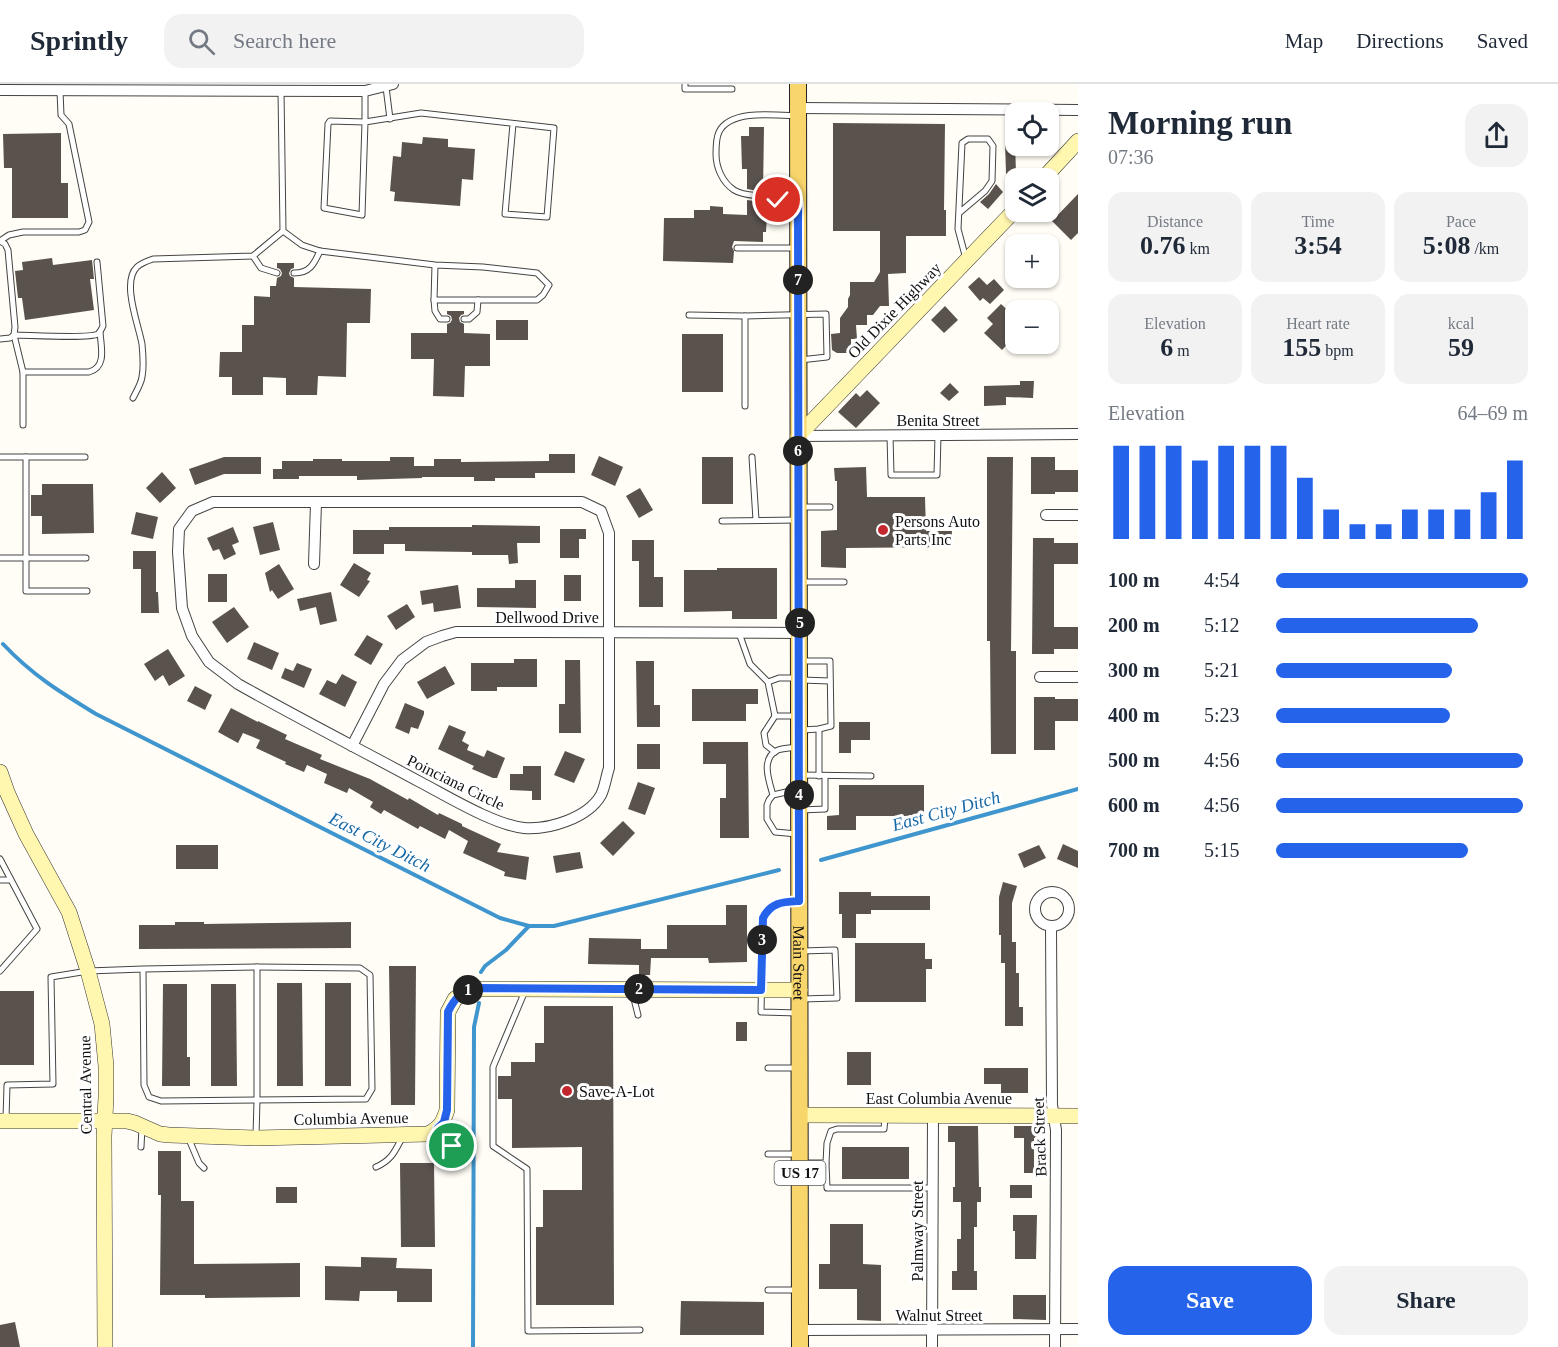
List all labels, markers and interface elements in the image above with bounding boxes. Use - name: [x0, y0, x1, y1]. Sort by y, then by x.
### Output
- search box: [164, 14, 584, 68]
- text: Sprintly: [30, 25, 128, 56]
- icon: search: [185, 25, 218, 58]
- text: Search here: [233, 28, 336, 53]
- text: Map: [1285, 29, 1323, 53]
- text: Directions: [1356, 29, 1444, 53]
- text: Saved: [1477, 29, 1528, 53]
- map controls: [1005, 102, 1059, 354]
- button: locate: [1005, 102, 1059, 156]
- button: share: [1465, 104, 1528, 167]
- text: Morning run: [1108, 105, 1292, 141]
- text: 07:36: [1108, 146, 1154, 168]
- button: layers: [1005, 168, 1059, 222]
- pin: [752, 174, 803, 225]
- icon: check: [761, 183, 794, 216]
- text: Distance: [1147, 213, 1203, 230]
- text: Time: [1301, 213, 1335, 230]
- text: Pace: [1446, 213, 1476, 230]
- text: 0.76: [1140, 231, 1186, 260]
- text: 3:54: [1294, 231, 1342, 260]
- text: 5:08: [1423, 231, 1470, 260]
- button: +: [1005, 234, 1059, 288]
- text: km: [1186, 240, 1210, 257]
- text: /km: [1470, 240, 1499, 257]
- street label: Old Dixie Highway: [844, 259, 945, 362]
- pin: 7: [783, 265, 813, 295]
- text: 7: [794, 271, 802, 288]
- button: −: [1005, 300, 1059, 354]
- text: Elevation: [1144, 315, 1206, 332]
- text: Heart rate: [1286, 315, 1350, 332]
- text: kcal: [1448, 315, 1474, 332]
- text: 6: [1160, 333, 1173, 362]
- text: 155: [1282, 333, 1321, 362]
- text: 59: [1448, 333, 1474, 362]
- text: m: [1173, 342, 1190, 359]
- text: bpm: [1321, 342, 1354, 359]
- text: Elevation: [1108, 402, 1185, 424]
- text: 64–69 m: [1457, 402, 1528, 424]
- street label: Benita Street: [896, 412, 980, 429]
- pin: 6: [783, 436, 813, 466]
- text: 6: [794, 442, 802, 459]
- place label: Persons Auto Parts Inc: [895, 513, 980, 548]
- marker: Persons Auto Parts Inc: [876, 523, 890, 537]
- text: 100 m: [1108, 569, 1160, 591]
- text: 4:54: [1204, 569, 1240, 591]
- pin: 5: [785, 608, 815, 638]
- street label: Dellwood Drive: [495, 609, 599, 626]
- text: 5: [796, 614, 804, 631]
- text: 200 m: [1108, 614, 1160, 636]
- text: 5:12: [1204, 614, 1240, 636]
- text: 300 m: [1108, 659, 1160, 681]
- text: 5:21: [1204, 659, 1240, 681]
- text: 400 m: [1108, 704, 1160, 726]
- text: 5:23: [1204, 704, 1240, 726]
- text: 500 m: [1108, 749, 1160, 771]
- text: 4:56: [1204, 749, 1240, 771]
- street label: Poinciana Circle: [404, 752, 507, 813]
- pin: 4: [784, 780, 814, 810]
- text: 4: [795, 786, 803, 803]
- water label: East City Ditch: [889, 787, 1002, 835]
- text: 600 m: [1108, 794, 1160, 816]
- text: 4:56: [1204, 794, 1240, 816]
- water label: East City Ditch: [325, 807, 434, 876]
- text: 700 m: [1108, 839, 1160, 861]
- text: 5:15: [1204, 839, 1240, 861]
- pin: 3: [747, 925, 777, 955]
- street label: Main Street: [790, 925, 807, 1001]
- text: 3: [758, 931, 766, 948]
- pin: 2: [624, 974, 654, 1004]
- pin: 1: [453, 975, 483, 1005]
- text: 2: [635, 980, 643, 997]
- text: 1: [464, 981, 472, 998]
- street label: Central Avenue: [76, 1035, 95, 1135]
- place label: Save-A-Lot: [579, 1083, 655, 1100]
- marker: Save-A-Lot: [560, 1084, 574, 1098]
- street label: East Columbia Avenue: [866, 1090, 1012, 1107]
- street label: Brack Street: [1030, 1096, 1049, 1177]
- street label: Columbia Avenue: [293, 1109, 409, 1128]
- pin: [426, 1120, 477, 1171]
- icon: arrive: [435, 1129, 468, 1162]
- road number: US 17: [774, 1161, 826, 1185]
- street label: Palmway Street: [909, 1180, 927, 1281]
- button: Save: [1108, 1266, 1312, 1335]
- button: Share: [1324, 1266, 1528, 1335]
- street label: Walnut Street: [895, 1307, 983, 1324]

